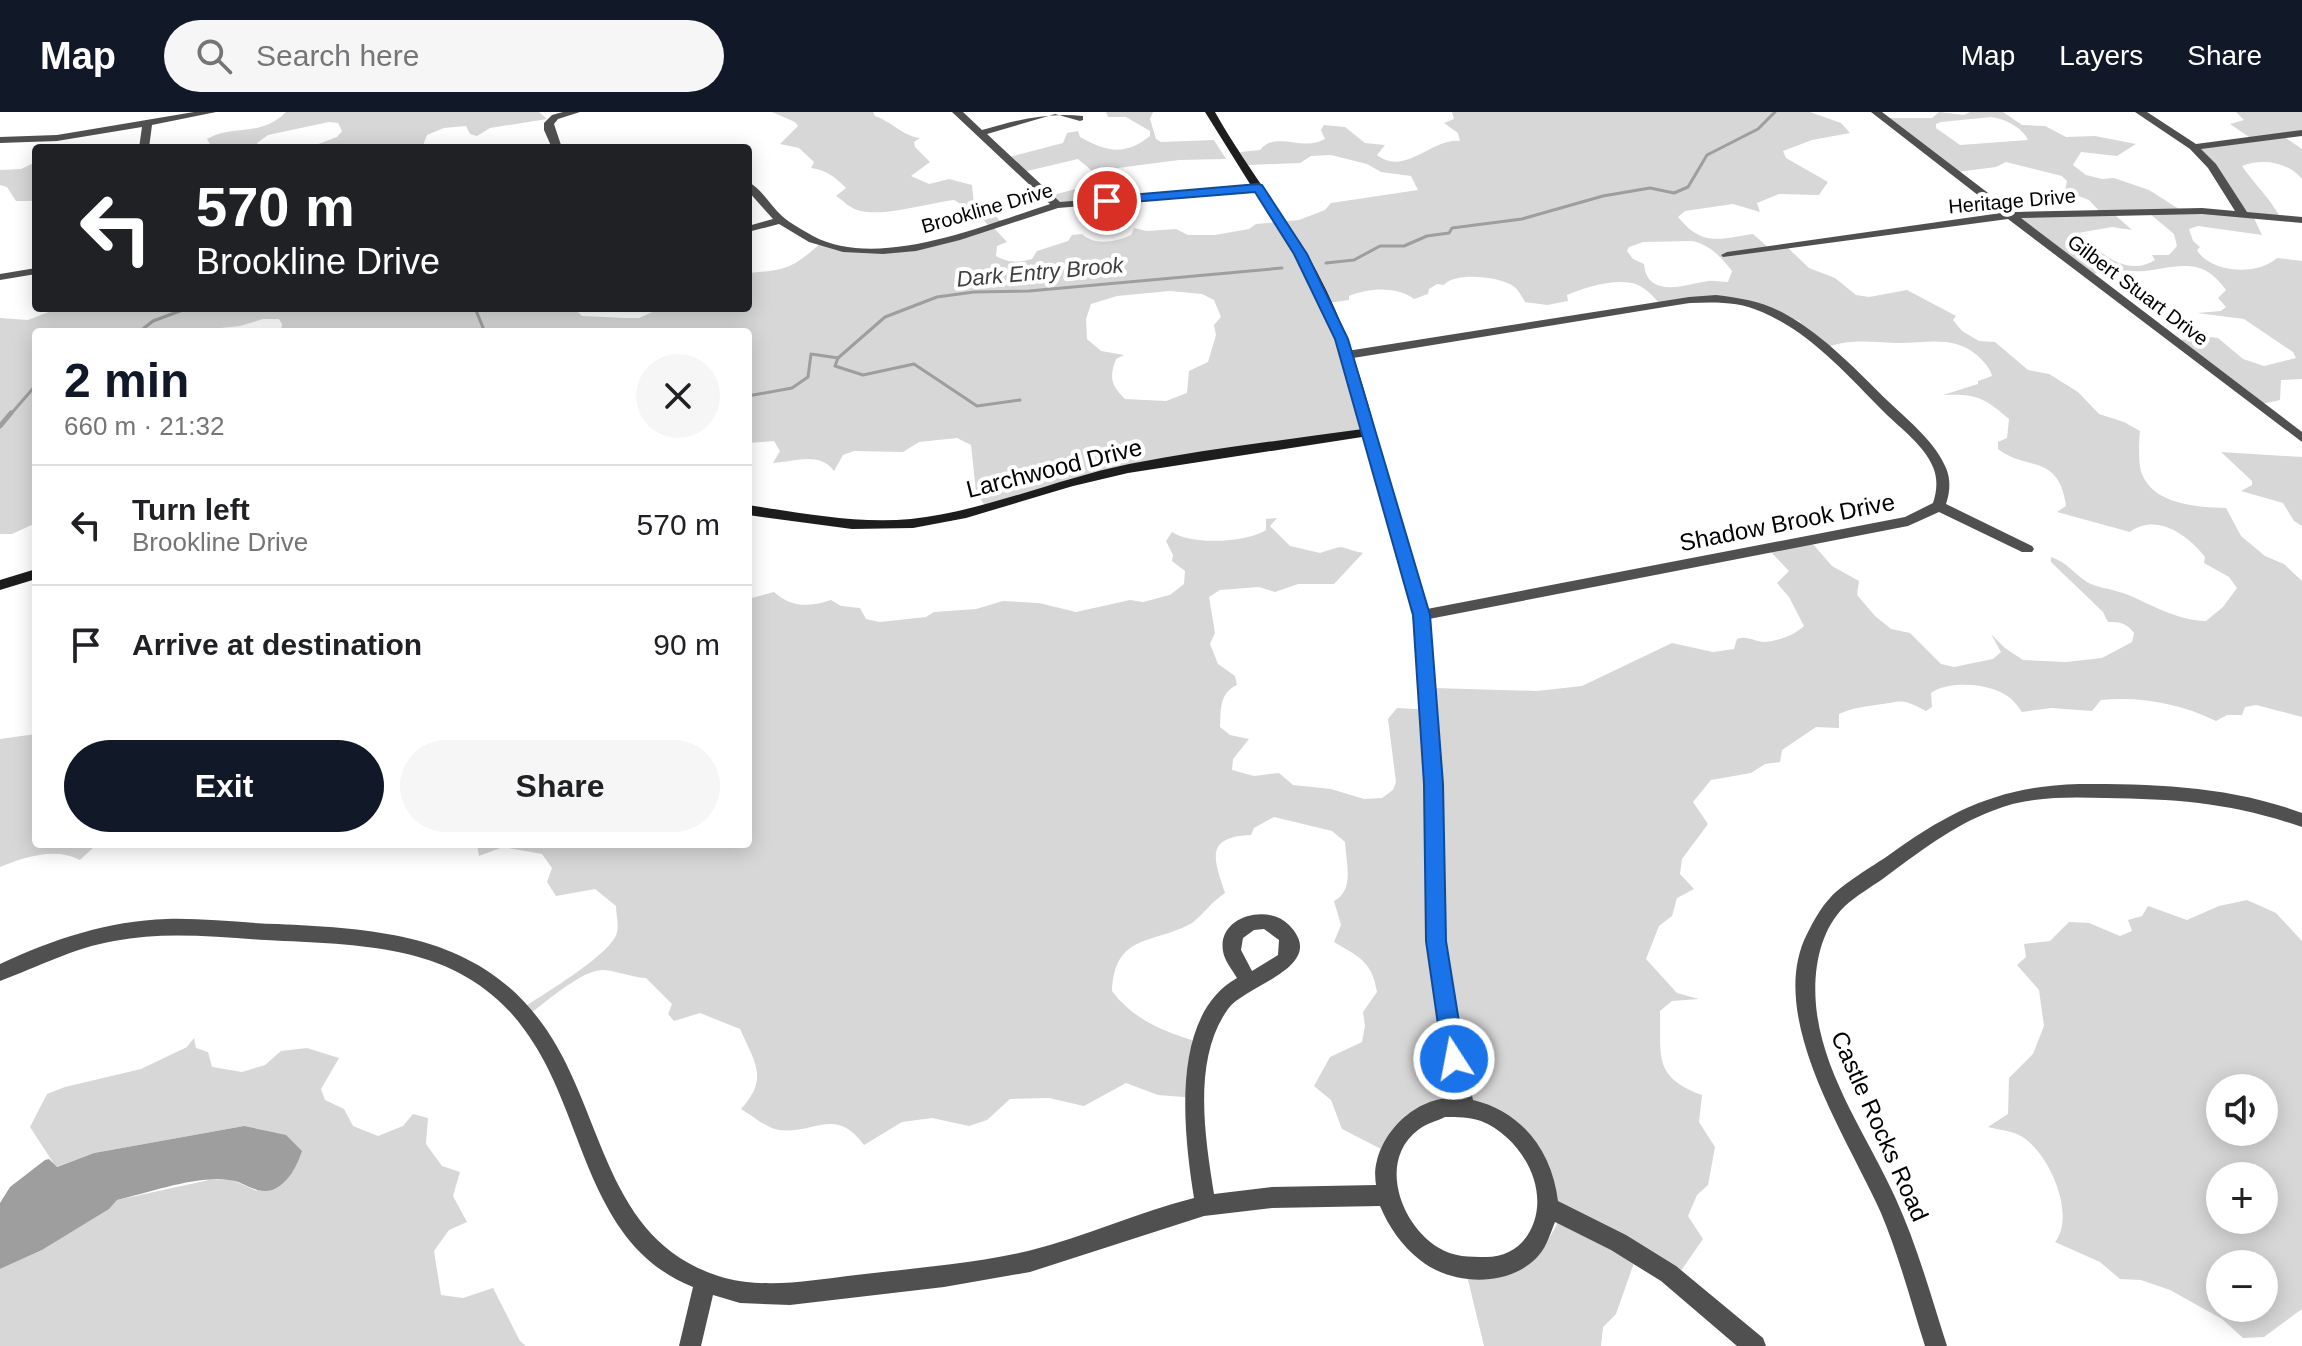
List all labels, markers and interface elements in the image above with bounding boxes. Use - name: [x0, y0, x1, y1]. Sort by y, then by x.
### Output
- search box: [164, 20, 724, 92]
- icon: search: [192, 34, 236, 78]
- text: Map: [40, 35, 116, 77]
- text: Search here: [256, 39, 419, 72]
- text: Map: [1961, 40, 2015, 71]
- text: Layers: [2059, 40, 2143, 71]
- text: Share: [2187, 40, 2262, 71]
- pin: [1073, 167, 1141, 235]
- text: 570 m: [196, 175, 355, 238]
- icon: left: [64, 176, 168, 280]
- street label: Brookline Drive: [919, 179, 1055, 237]
- icon: arrive: [1085, 179, 1129, 223]
- street label: Heritage Drive: [1947, 184, 2077, 218]
- street label: Gilbert Stuart Drive: [2063, 230, 2213, 350]
- text: Brookline Drive: [196, 241, 440, 282]
- water label: Dark Entry Brook: [955, 252, 1126, 292]
- text: 2 min: [64, 354, 189, 407]
- button: close: [636, 354, 720, 438]
- text: 660 m · 21:32: [64, 411, 224, 441]
- street label: Larchwood Drive: [963, 433, 1145, 503]
- street label: Shadow Brook Drive: [1677, 488, 1897, 556]
- text: Turn left: [132, 493, 250, 526]
- icon: left: [64, 503, 108, 547]
- text: 570 m: [637, 508, 720, 541]
- text: Brookline Drive: [132, 527, 308, 557]
- icon: arrive: [64, 623, 108, 667]
- text: Arrive at destination: [132, 628, 422, 661]
- text: 90 m: [653, 628, 720, 661]
- button: Exit: [64, 740, 384, 832]
- button: Share: [400, 740, 720, 832]
- position arrow: [1412, 1017, 1496, 1101]
- street label: Castle Rocks Road: [1826, 1027, 1934, 1225]
- map controls: [2206, 1074, 2278, 1322]
- button: sound: [2206, 1074, 2278, 1146]
- button: +: [2206, 1162, 2278, 1234]
- button: −: [2206, 1250, 2278, 1322]

